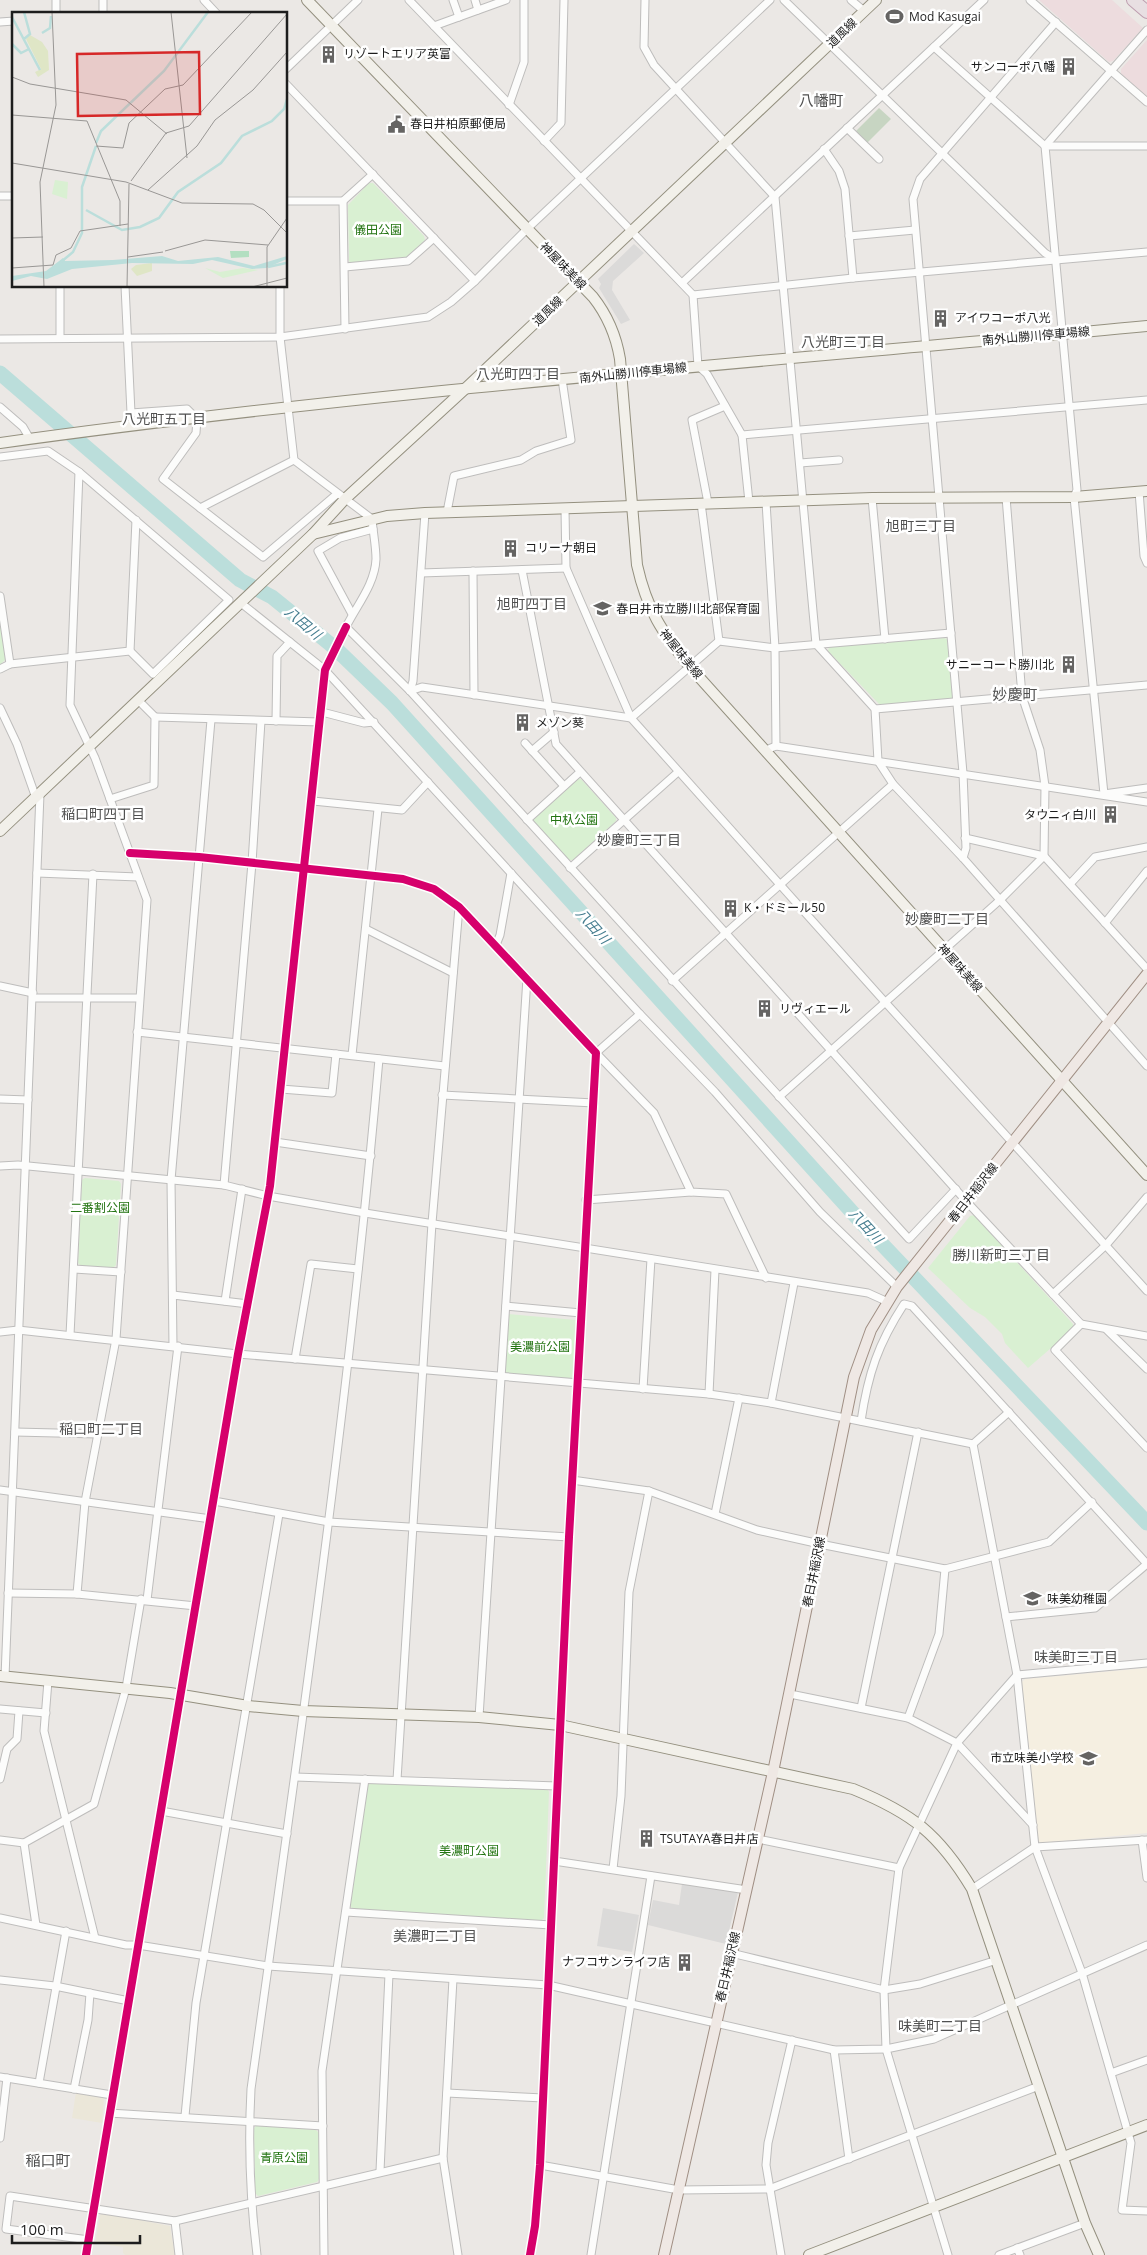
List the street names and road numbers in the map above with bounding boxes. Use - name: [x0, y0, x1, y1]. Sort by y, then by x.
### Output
- street label: 道風線: [823, 14, 861, 51]
- street label: 神屋味美線: [536, 238, 590, 293]
- street label: 道風線: [529, 292, 567, 329]
- street label: 南外山勝川停車場線: [981, 322, 1090, 349]
- street label: 南外山勝川停車場線: [578, 358, 688, 387]
- street label: 神屋味美線: [656, 625, 707, 682]
- street label: 神屋味美線: [934, 940, 987, 996]
- street label: 春日井稲沢線: [944, 1159, 1001, 1226]
- street label: 春日井稲沢線: [798, 1535, 829, 1609]
- street label: 春日井稲沢線: [711, 1930, 744, 2004]

